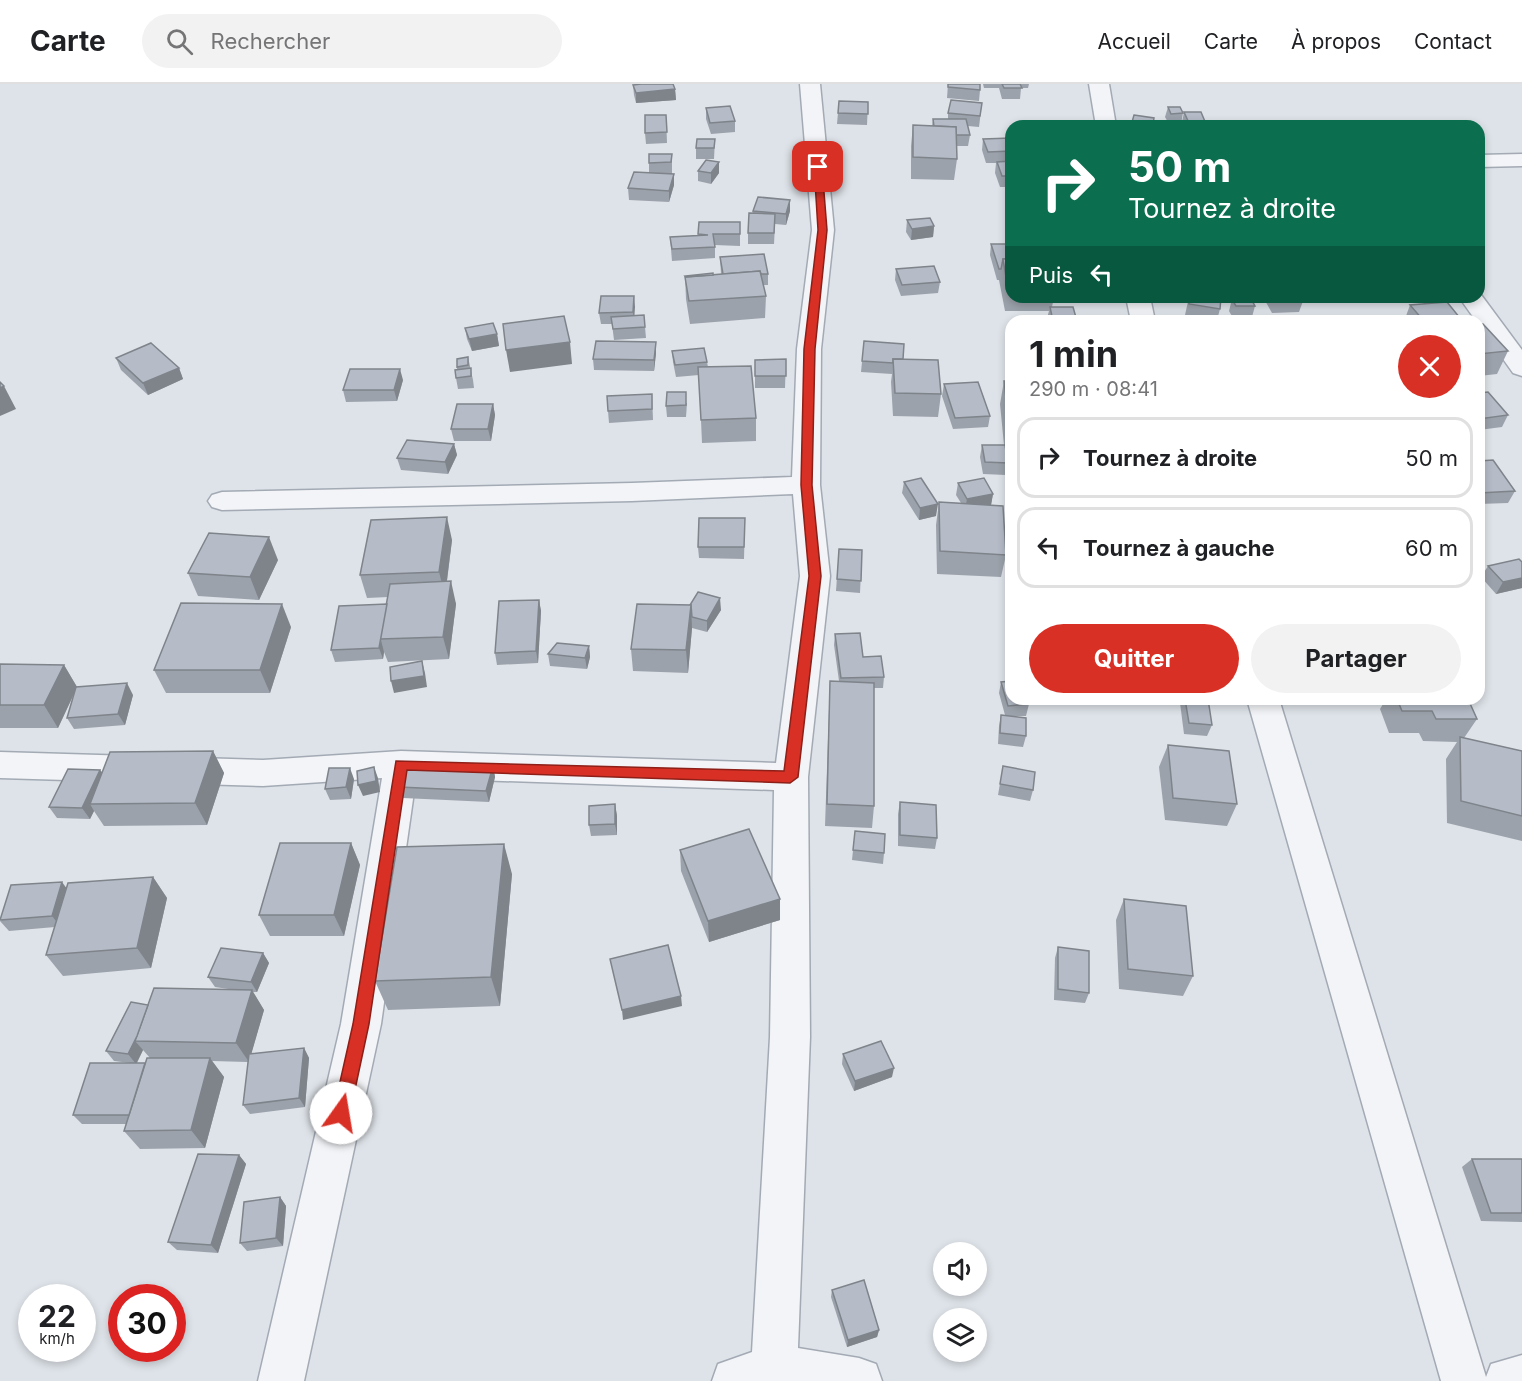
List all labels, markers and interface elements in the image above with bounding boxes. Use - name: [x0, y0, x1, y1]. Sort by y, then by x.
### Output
- search box: [142, 14, 562, 68]
- text: Carte: [30, 24, 106, 58]
- icon: search: [163, 25, 196, 58]
- text: Rechercher: [211, 28, 330, 54]
- text: Accueil: [1097, 29, 1171, 54]
- text: Carte: [1204, 29, 1258, 54]
- text: À propos: [1291, 29, 1381, 54]
- text: Contact: [1414, 29, 1492, 54]
- pin: [792, 141, 843, 192]
- text: 50 m: [1128, 141, 1231, 192]
- icon: right: [1029, 144, 1107, 222]
- icon: arrive: [801, 150, 834, 183]
- text: Tournez à droite: [1128, 192, 1336, 225]
- icon: left: [1085, 258, 1118, 291]
- text: Puis: [1029, 262, 1073, 288]
- text: 1 min: [1029, 332, 1118, 376]
- button: close: [1398, 335, 1461, 398]
- text: 290 m · 08:41: [1029, 377, 1158, 401]
- icon: right: [1032, 441, 1065, 474]
- text: Tournez à droite: [1083, 445, 1257, 471]
- text: 50 m: [1405, 445, 1458, 471]
- icon: left: [1032, 531, 1065, 564]
- text: Tournez à gauche: [1083, 535, 1275, 561]
- text: 60 m: [1405, 535, 1458, 561]
- button: Quitter: [1029, 624, 1239, 693]
- button: Partager: [1251, 624, 1461, 693]
- position arrow: [309, 1081, 373, 1145]
- map controls: [933, 1242, 987, 1362]
- button: sound: [933, 1242, 987, 1296]
- speed limit sign: 30: [108, 1284, 186, 1362]
- text: 22: [38, 1298, 76, 1334]
- button: layers: [933, 1308, 987, 1362]
- text: km/h: [39, 1329, 75, 1348]

